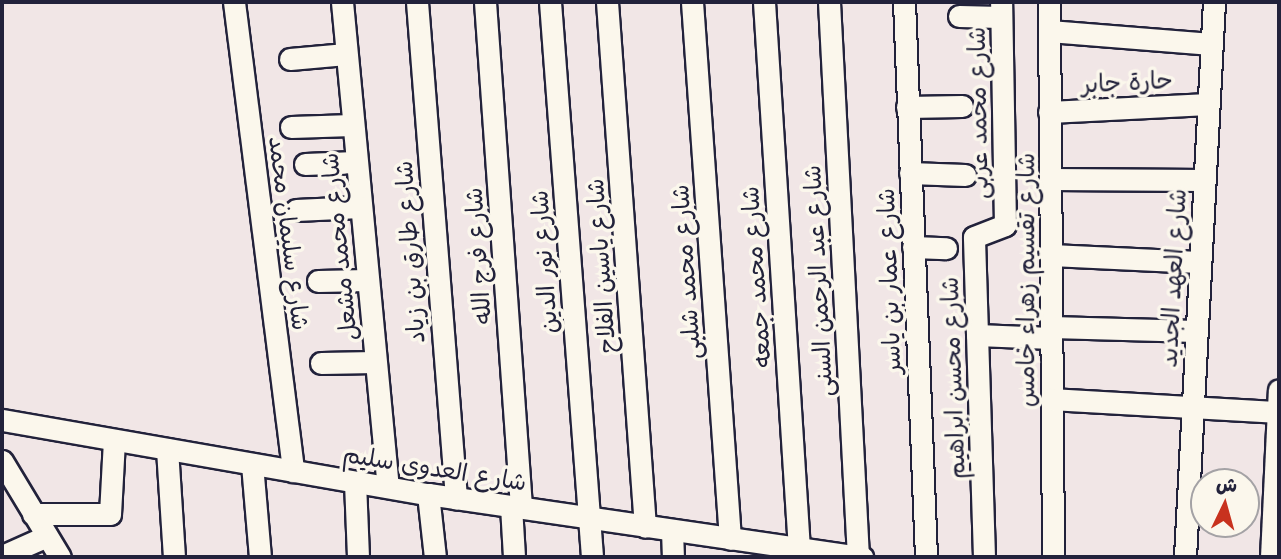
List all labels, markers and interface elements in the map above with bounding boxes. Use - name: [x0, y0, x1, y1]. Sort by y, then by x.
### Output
- street label: شارع محمد عربى: [961, 27, 993, 199]
- street label: حارة جابر: [1080, 64, 1174, 98]
- street label: شارع سليمان محمد: [264, 134, 316, 332]
- street label: شارع محمد مشعل: [314, 152, 362, 342]
- street label: شارع تقسيم زهراء خامس: [1011, 153, 1039, 407]
- street label: شارع طارق بن زياد: [388, 160, 430, 344]
- street label: شارع عبد الرحمن السنى: [797, 164, 837, 398]
- street label: شارع ياسين الفلاح: [580, 178, 620, 354]
- street label: شارع محمد شلبى: [665, 184, 705, 360]
- street label: شارع محمد جمعه: [734, 185, 776, 369]
- street label: شارع فرج الله: [458, 187, 496, 325]
- street label: شارع عمار بن ياسر: [870, 188, 906, 374]
- street label: شارع العهد الجديد: [1153, 188, 1191, 368]
- street label: شارع نور الدين: [524, 189, 562, 335]
- street label: شارع محسن ابراهيم: [934, 276, 970, 480]
- street label: شارع العدوى سليم: [341, 438, 529, 496]
- north arrow: [1190, 468, 1260, 538]
- text: ش: [1215, 470, 1238, 497]

